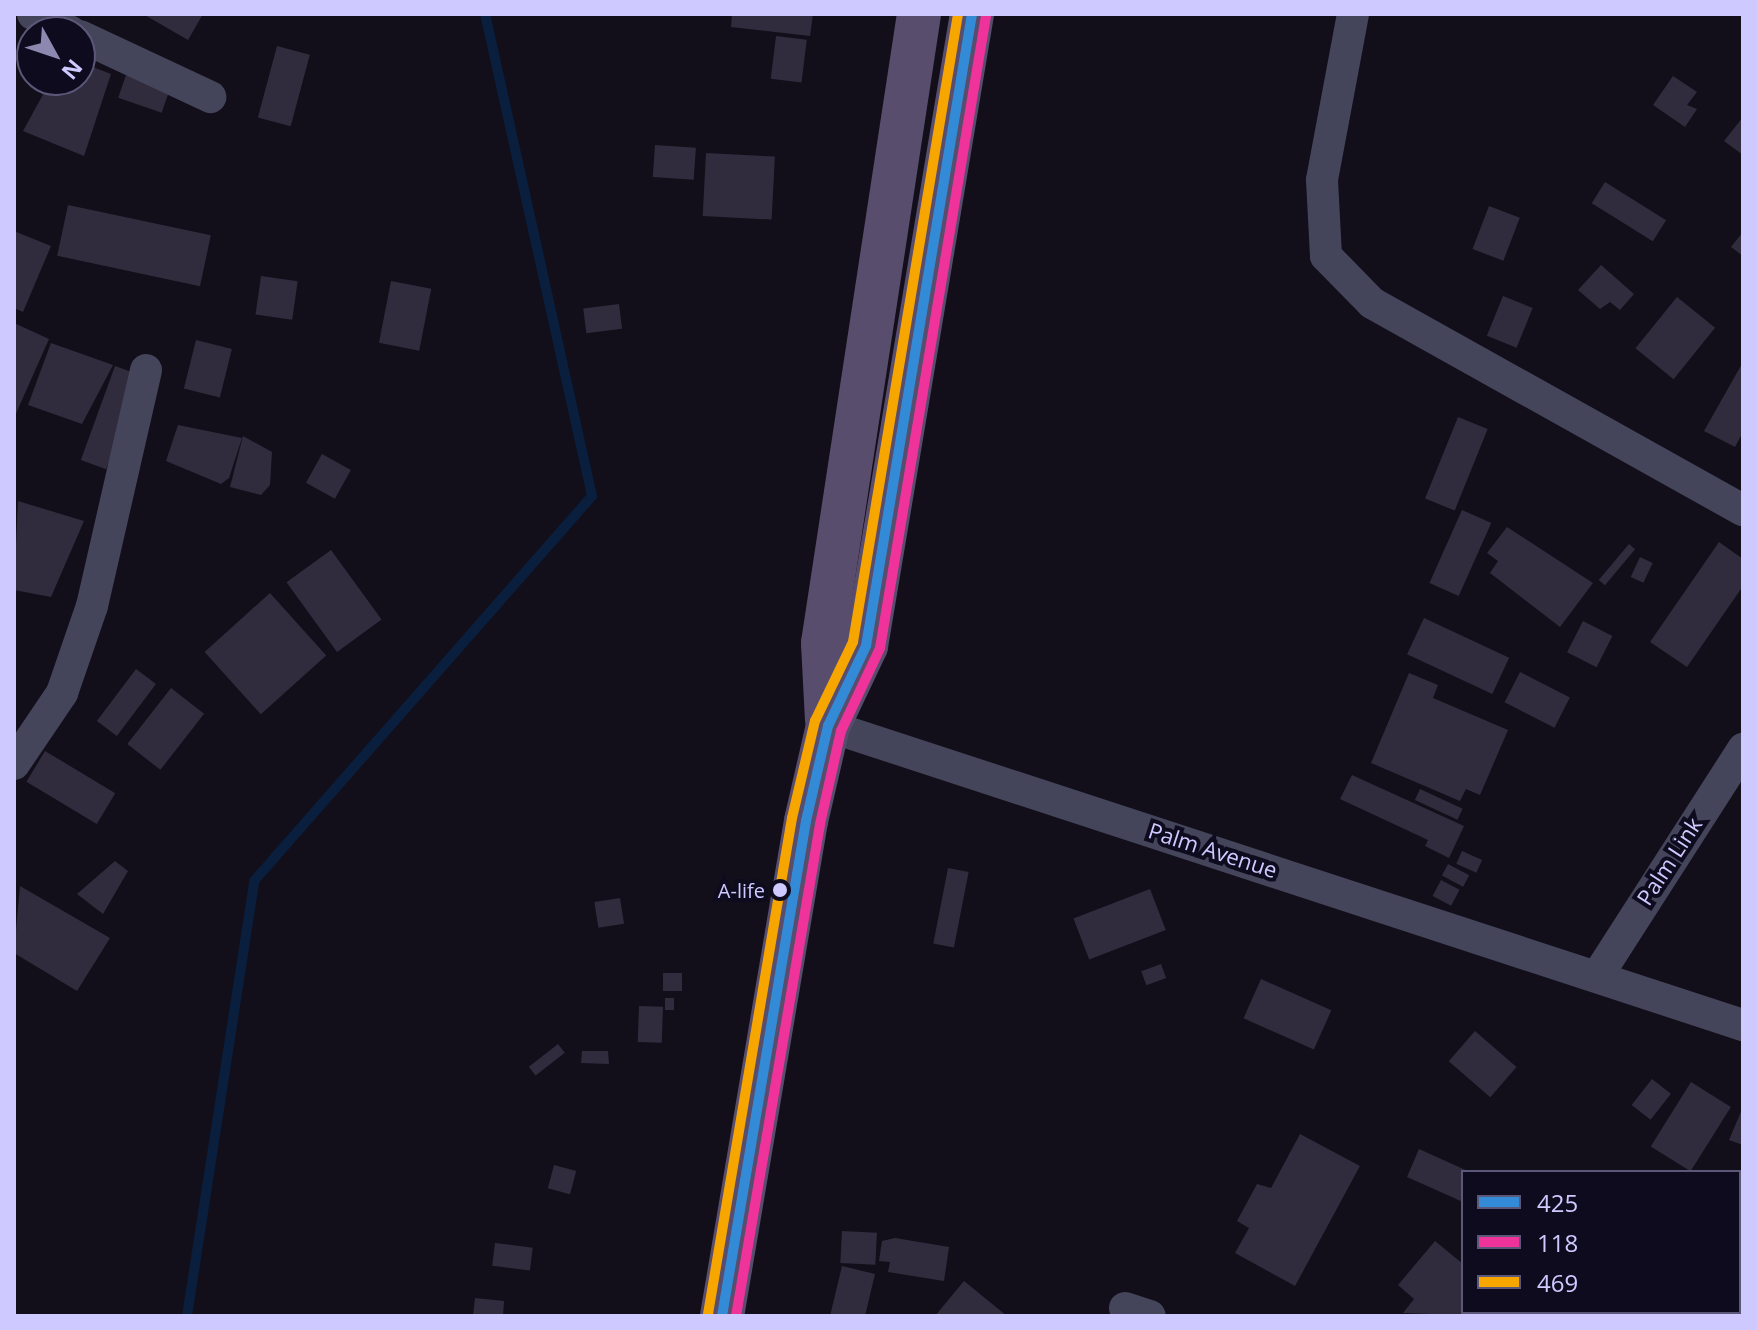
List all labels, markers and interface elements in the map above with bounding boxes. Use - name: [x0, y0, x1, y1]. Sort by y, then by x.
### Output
- north arrow: [16, 16, 96, 96]
- text: N: [56, 54, 90, 87]
- street label: Palm Link: [1631, 812, 1707, 910]
- street label: Palm Avenue: [1145, 817, 1281, 883]
- place label: A-life: [718, 878, 765, 902]
- marker: A-life: [772, 882, 788, 898]
- legend: [1461, 1170, 1741, 1314]
- text: 425: [1537, 1186, 1578, 1219]
- text: 118: [1537, 1226, 1578, 1259]
- text: 469: [1537, 1266, 1578, 1299]

